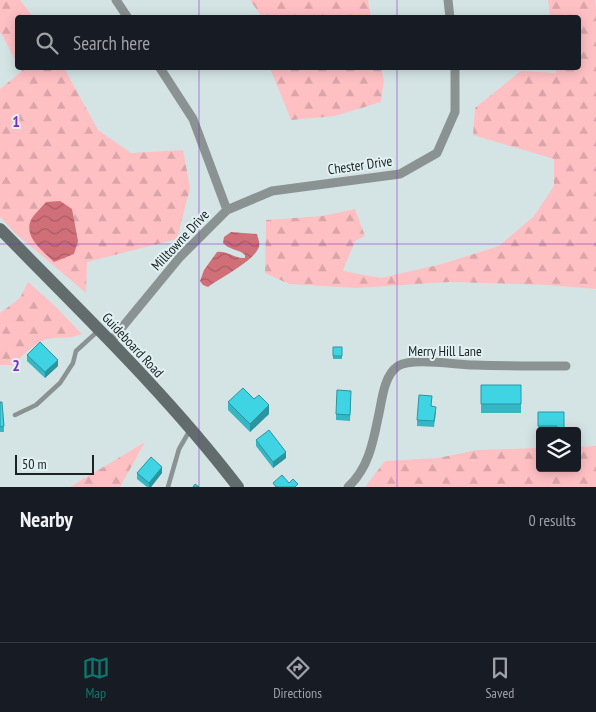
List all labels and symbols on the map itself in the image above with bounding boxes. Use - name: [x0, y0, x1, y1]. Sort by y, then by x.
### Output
- text: 1: [12, 111, 20, 131]
- street label: Chester Drive: [327, 152, 394, 178]
- street label: Milltowne Drive: [147, 206, 213, 274]
- street label: Guideboard Road: [98, 309, 168, 381]
- street label: Merry Hill Lane: [408, 342, 482, 360]
- text: 2: [12, 355, 20, 375]
- scale bar: [15, 452, 94, 475]

